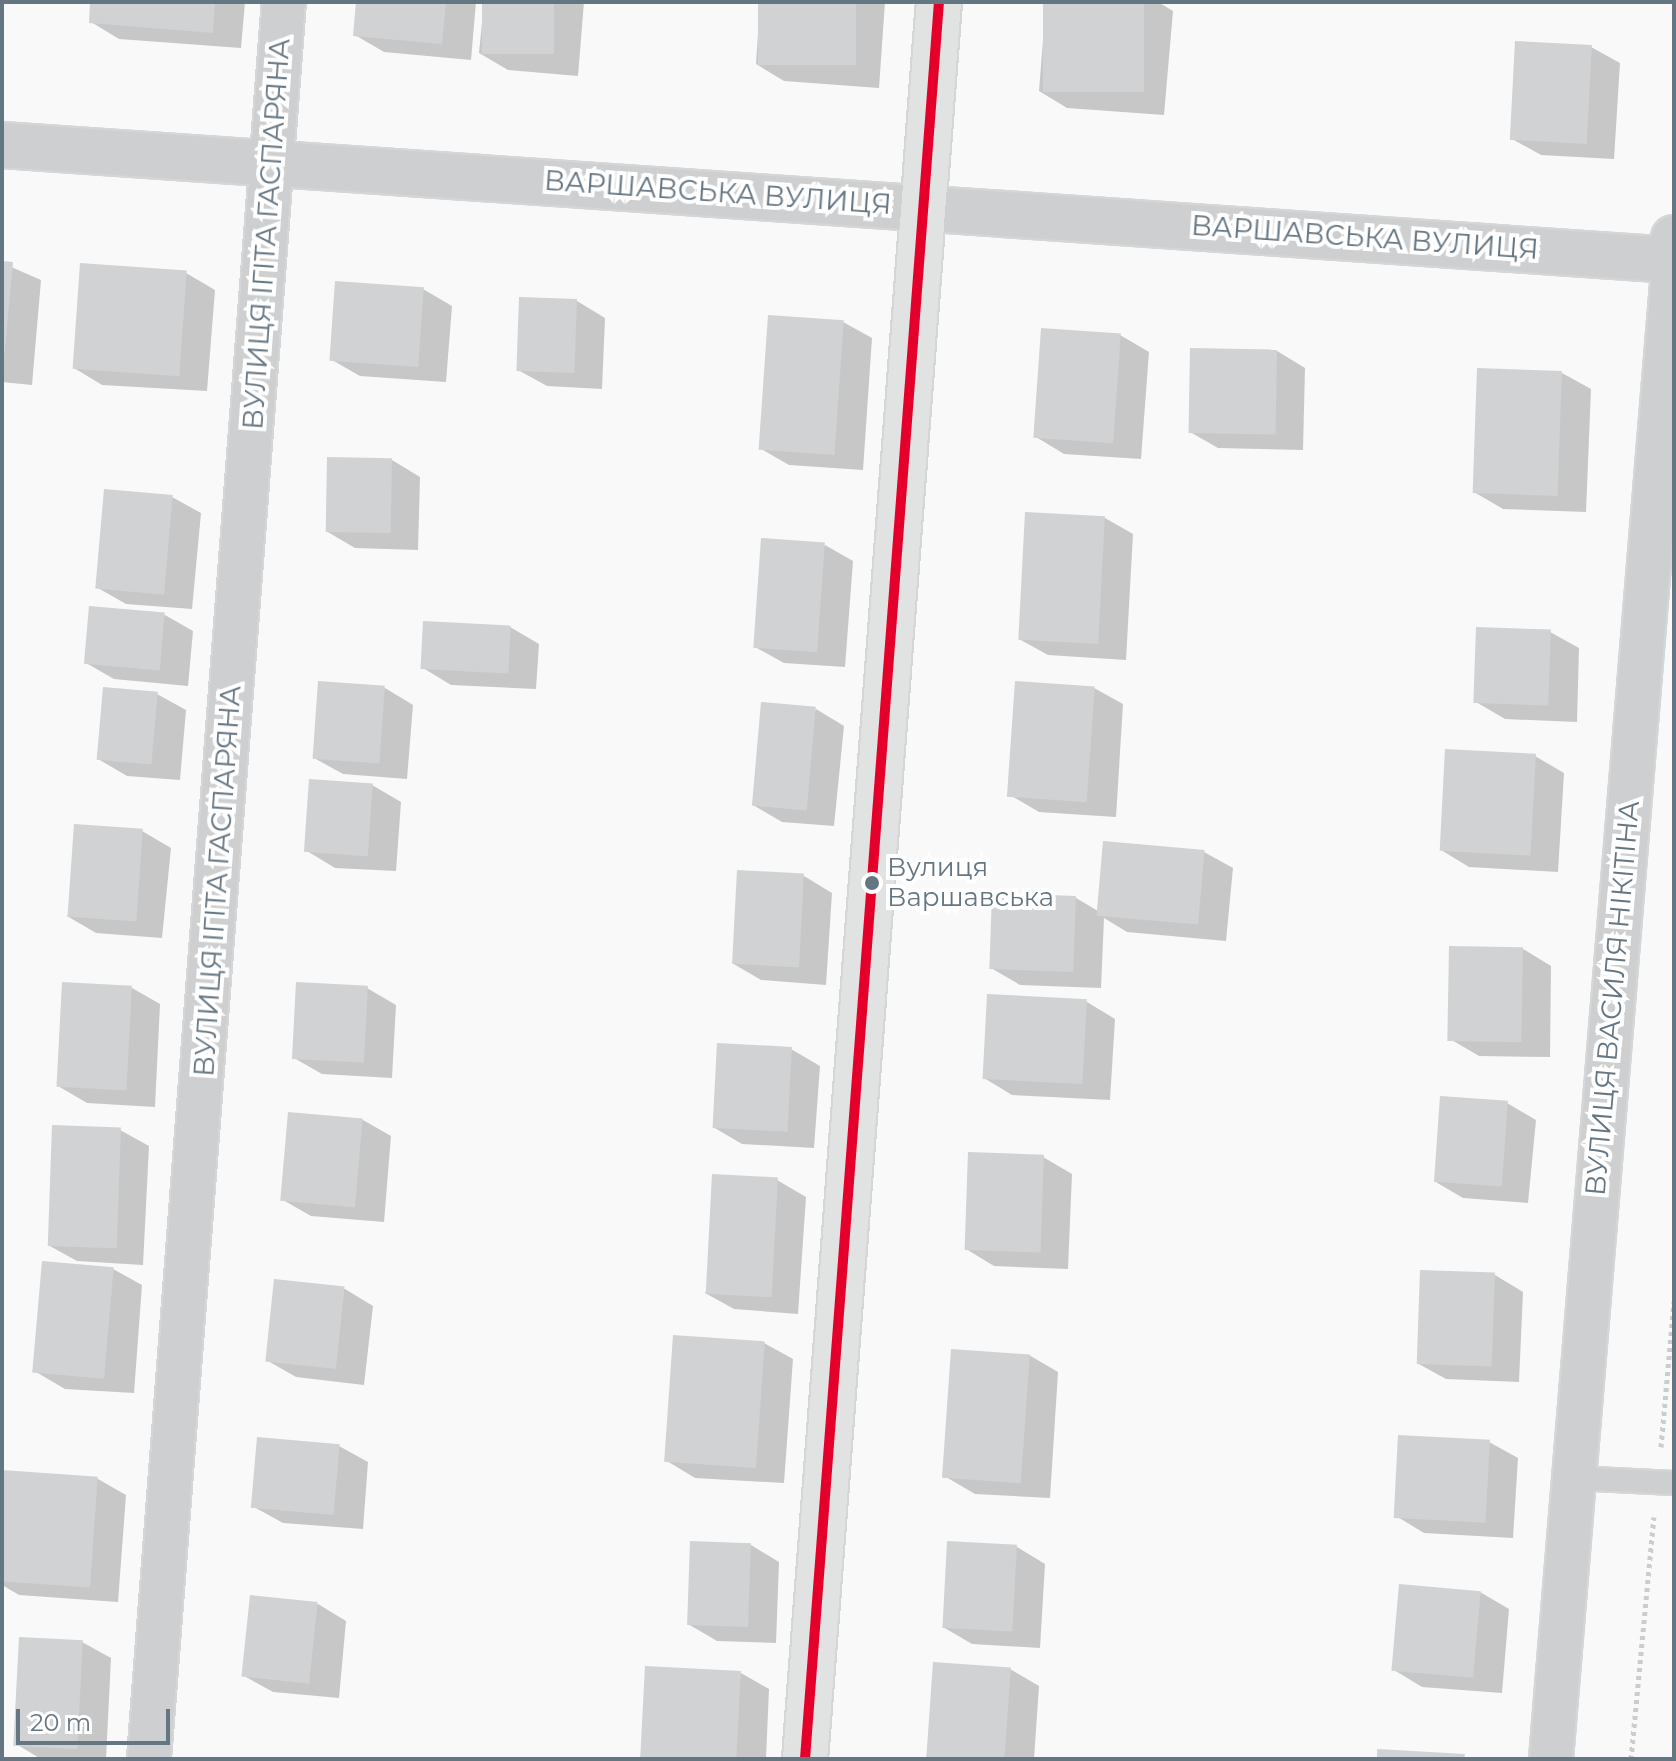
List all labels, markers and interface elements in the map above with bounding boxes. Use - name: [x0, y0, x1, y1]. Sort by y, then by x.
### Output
- street label: ВУЛИЦЯ ІГІТА ГАСПАРЯНА: [236, 37, 296, 431]
- street label: ВАРШАВСЬКА ВУЛИЦЯ: [543, 163, 893, 221]
- street label: ВАРШАВСЬКА ВУЛИЦЯ: [1190, 208, 1540, 266]
- street label: ВУЛИЦЯ ІГІТА ГАСПАРЯНА: [187, 684, 247, 1078]
- street label: ВУЛИЦЯ ВАСИЛЯ НІКІТІНА: [1578, 799, 1646, 1197]
- place label: Вулиця Варшавська: [887, 852, 1054, 914]
- marker: Вулиця Варшавська: [864, 875, 880, 891]
- scale bar: [20, 1693, 174, 1743]
- text: 20 m: [30, 1708, 91, 1737]

